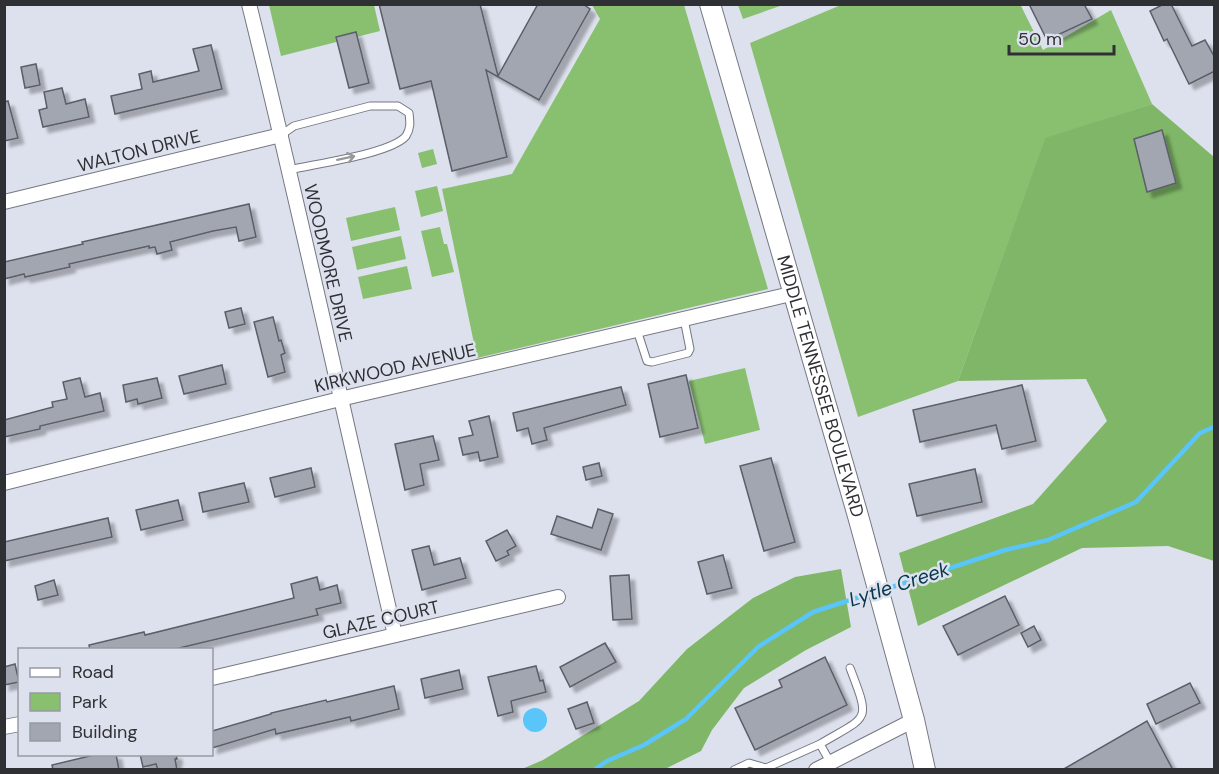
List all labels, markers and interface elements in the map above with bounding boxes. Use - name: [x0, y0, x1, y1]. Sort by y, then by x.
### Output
- scale bar: [1009, 18, 1114, 56]
- text: 50 m: [1018, 27, 1062, 51]
- street label: WALTON DRIVE: [75, 124, 203, 178]
- one-way arrow: [336, 151, 355, 163]
- street label: WOODMORE DRIVE: [298, 182, 358, 344]
- street label: MIDDLE TENNESSEE BOULEVARD: [771, 253, 870, 520]
- street label: KIRKWOOD AVENUE: [312, 338, 478, 398]
- water label: Lytle Creek: [845, 555, 953, 613]
- street label: GLAZE COURT: [320, 595, 442, 645]
- legend: [18, 648, 213, 756]
- text: Road: [72, 660, 114, 684]
- text: Park: [72, 690, 108, 714]
- text: Building: [72, 720, 137, 744]

